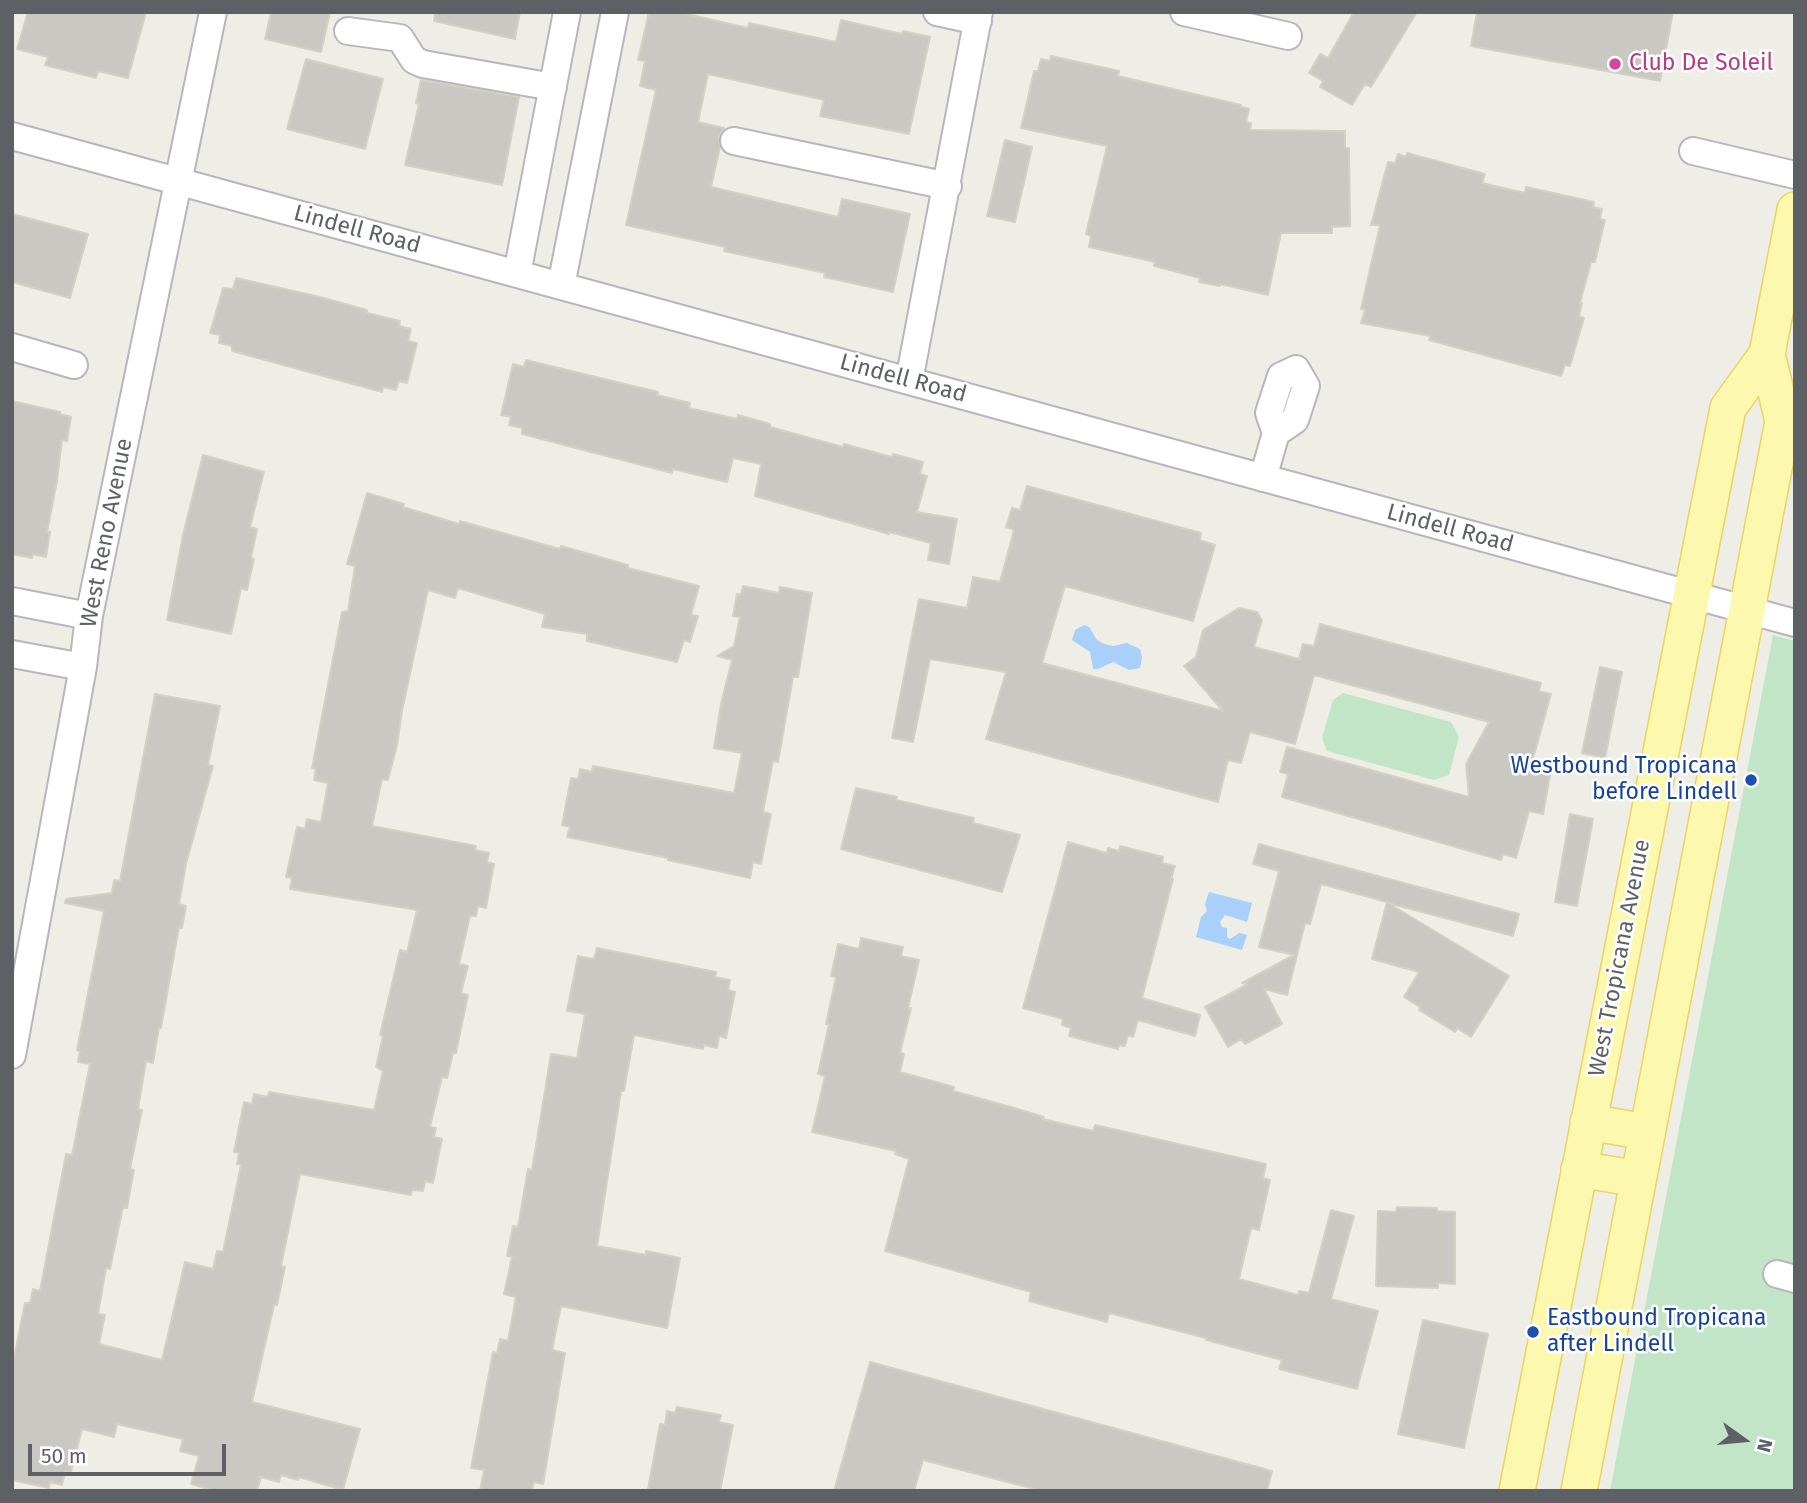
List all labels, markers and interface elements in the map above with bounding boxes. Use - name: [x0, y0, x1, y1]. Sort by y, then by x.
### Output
- place label: Club De Soleil: [1629, 50, 1773, 78]
- marker: Club De Soleil: [1607, 56, 1623, 72]
- street label: Lindell Road: [290, 200, 424, 260]
- street label: Lindell Road: [836, 349, 970, 409]
- street label: West Reno Avenue: [75, 436, 139, 630]
- street label: Lindell Road: [1383, 499, 1517, 559]
- place label: Westbound Tropicana before Lindell: [1511, 753, 1737, 807]
- marker: Westbound Tropicana before Lindell: [1743, 772, 1759, 788]
- street label: West Tropicana Avenue: [1583, 837, 1657, 1079]
- place label: Eastbound Tropicana after Lindell: [1547, 1305, 1766, 1359]
- marker: Eastbound Tropicana after Lindell: [1525, 1324, 1541, 1340]
- north arrow: [1709, 1405, 1779, 1475]
- scale bar: [32, 1430, 229, 1474]
- text: N: [1752, 1436, 1778, 1455]
- text: 50 m: [41, 1443, 87, 1469]

